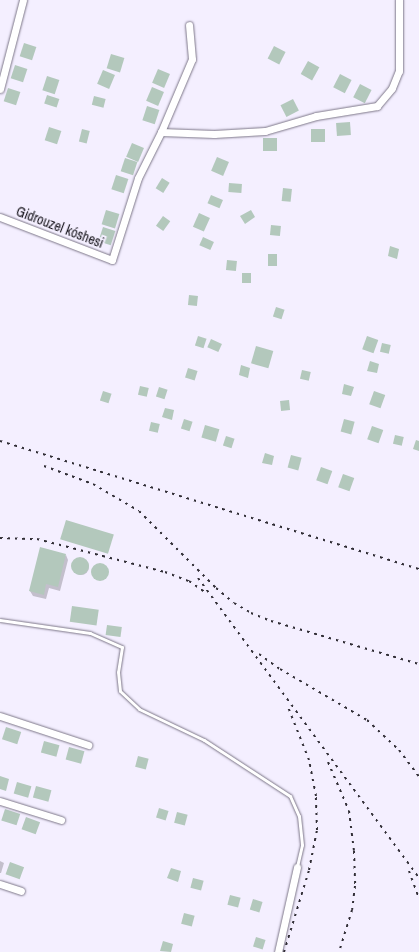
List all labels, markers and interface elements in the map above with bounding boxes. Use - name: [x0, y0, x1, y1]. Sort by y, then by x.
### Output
- street label: Gidrouzel kóshesi: [14, 203, 106, 251]

